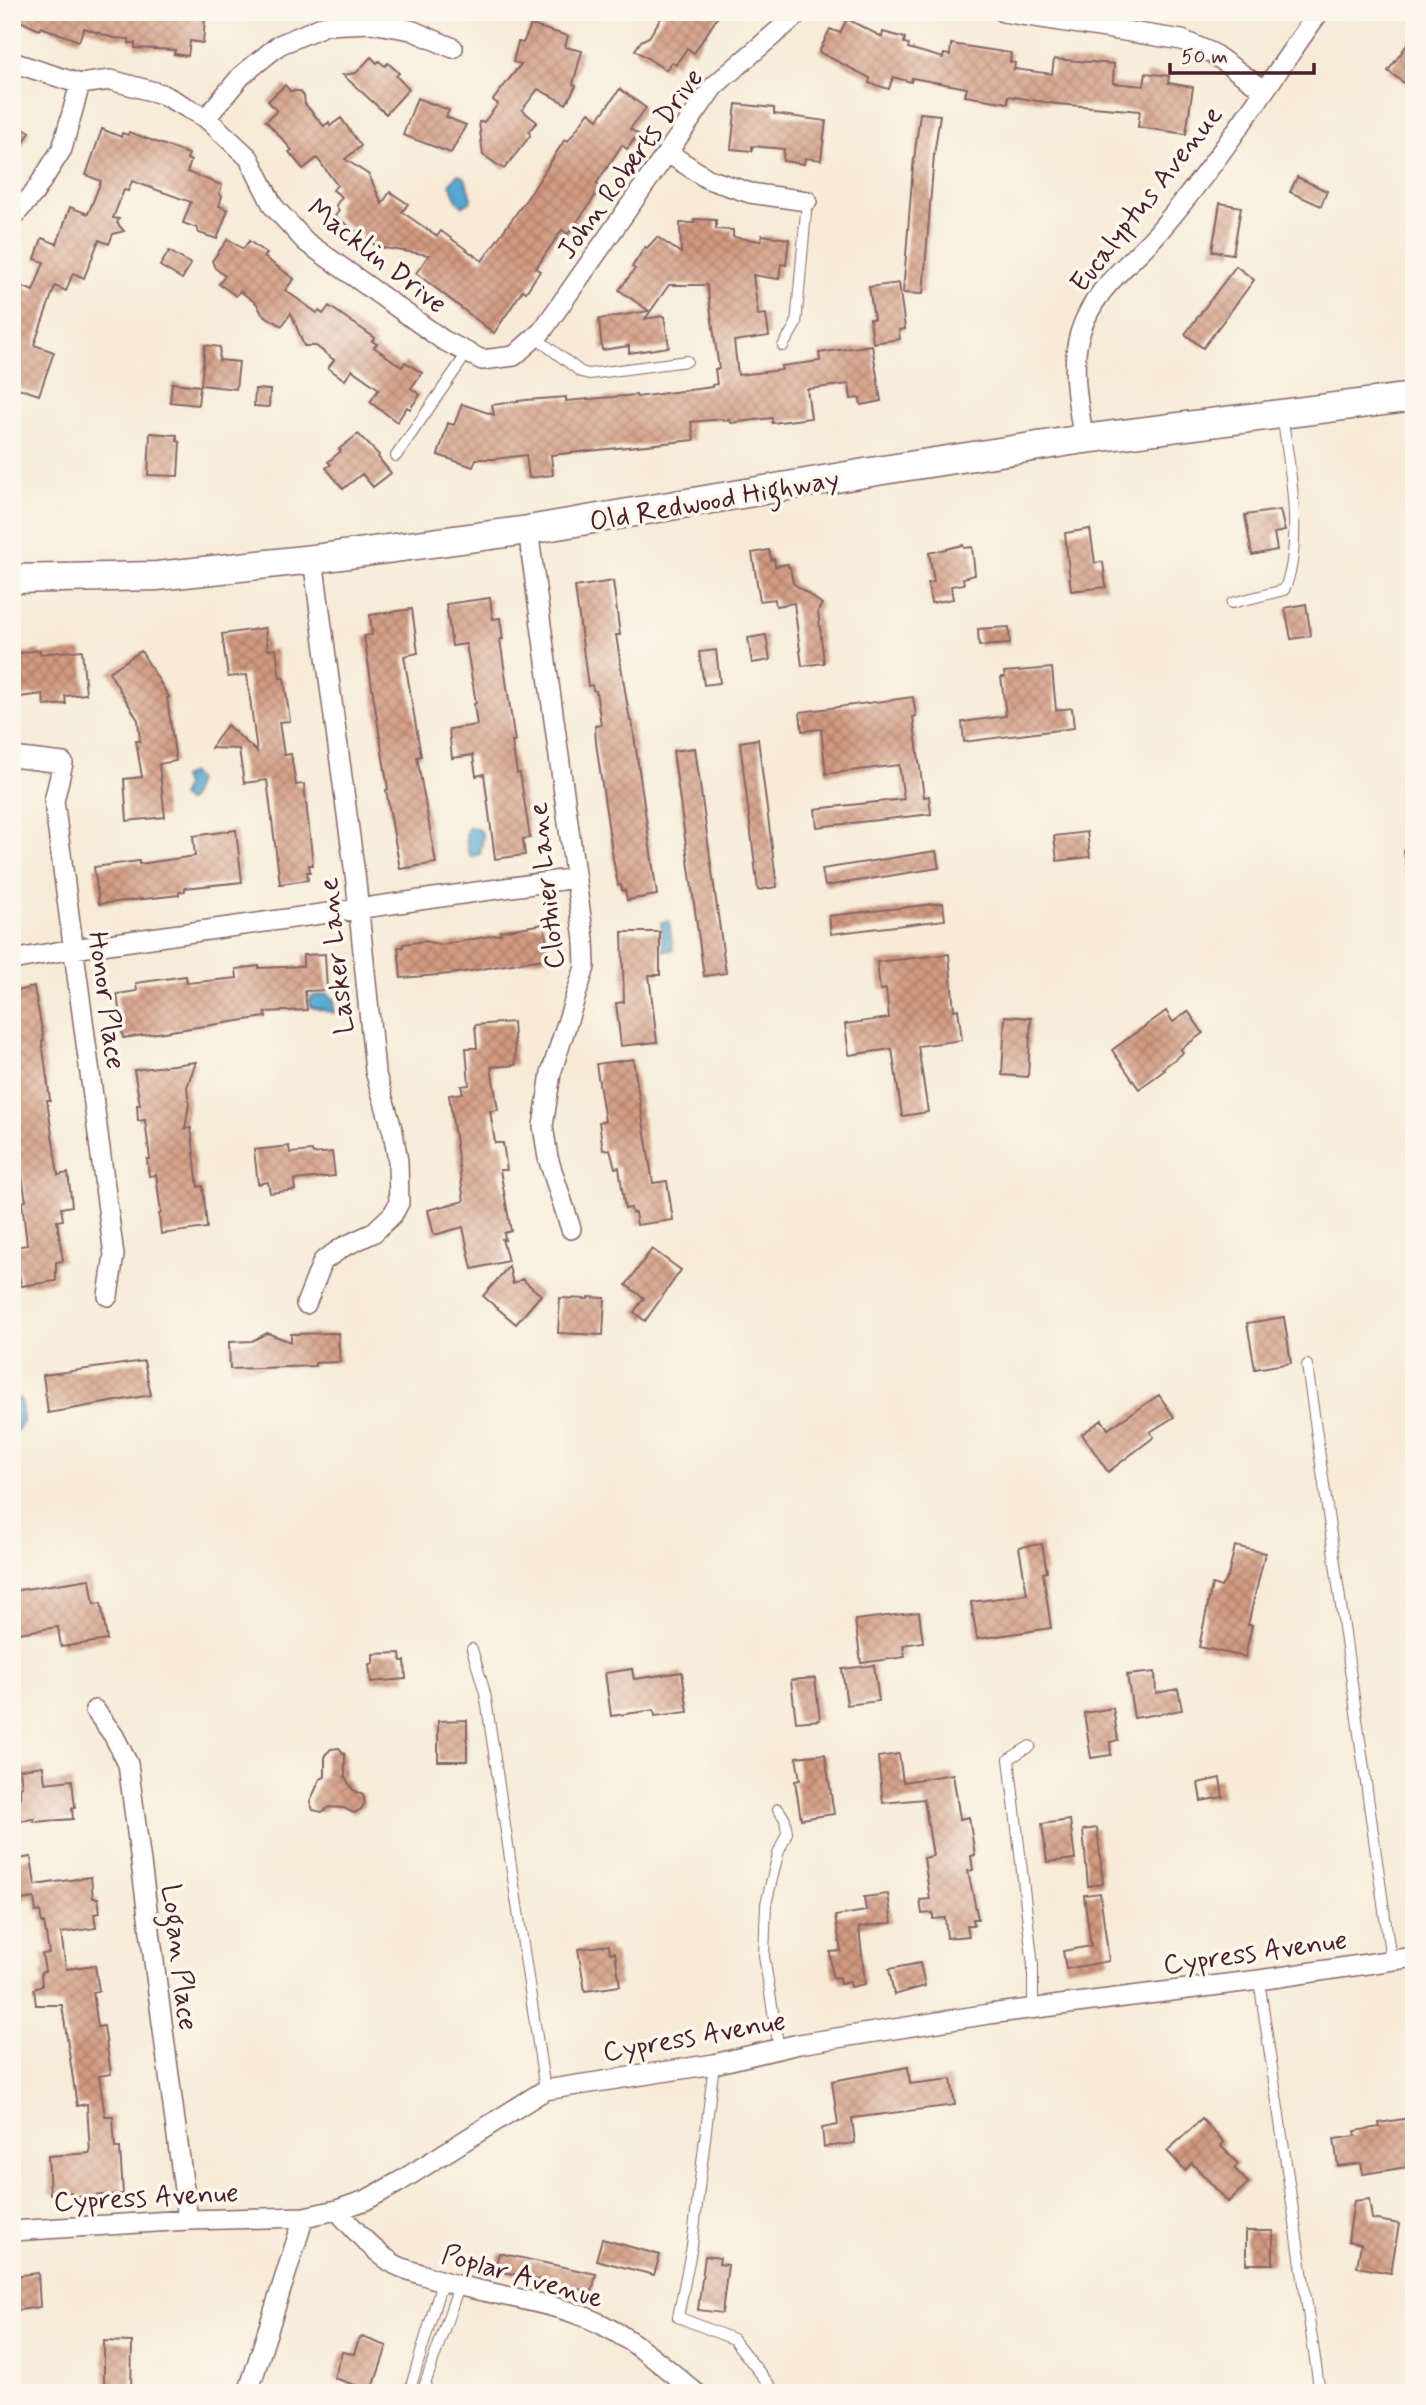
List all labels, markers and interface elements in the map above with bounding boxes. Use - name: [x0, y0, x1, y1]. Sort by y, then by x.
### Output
- scale bar: [1170, 32, 1314, 76]
- text: 50 m: [1181, 43, 1228, 71]
- street label: John Roberts Drive: [549, 62, 713, 267]
- street label: Eucalyptus Avenue: [1062, 98, 1232, 301]
- street label: Macklin Drive: [299, 191, 454, 323]
- street label: Old Redwood Highway: [587, 461, 843, 545]
- street label: Clothier Lane: [520, 800, 575, 971]
- street label: Lasker Lane: [311, 876, 364, 1036]
- street label: Honor Place: [78, 929, 134, 1072]
- street label: Logan Place: [148, 1882, 206, 2033]
- street label: Cypress Avenue: [1161, 1922, 1350, 1985]
- street label: Cypress Avenue: [600, 2003, 789, 2072]
- street label: Cypress Avenue: [53, 2175, 240, 2222]
- street label: Poplar Avenue: [437, 2237, 607, 2318]

